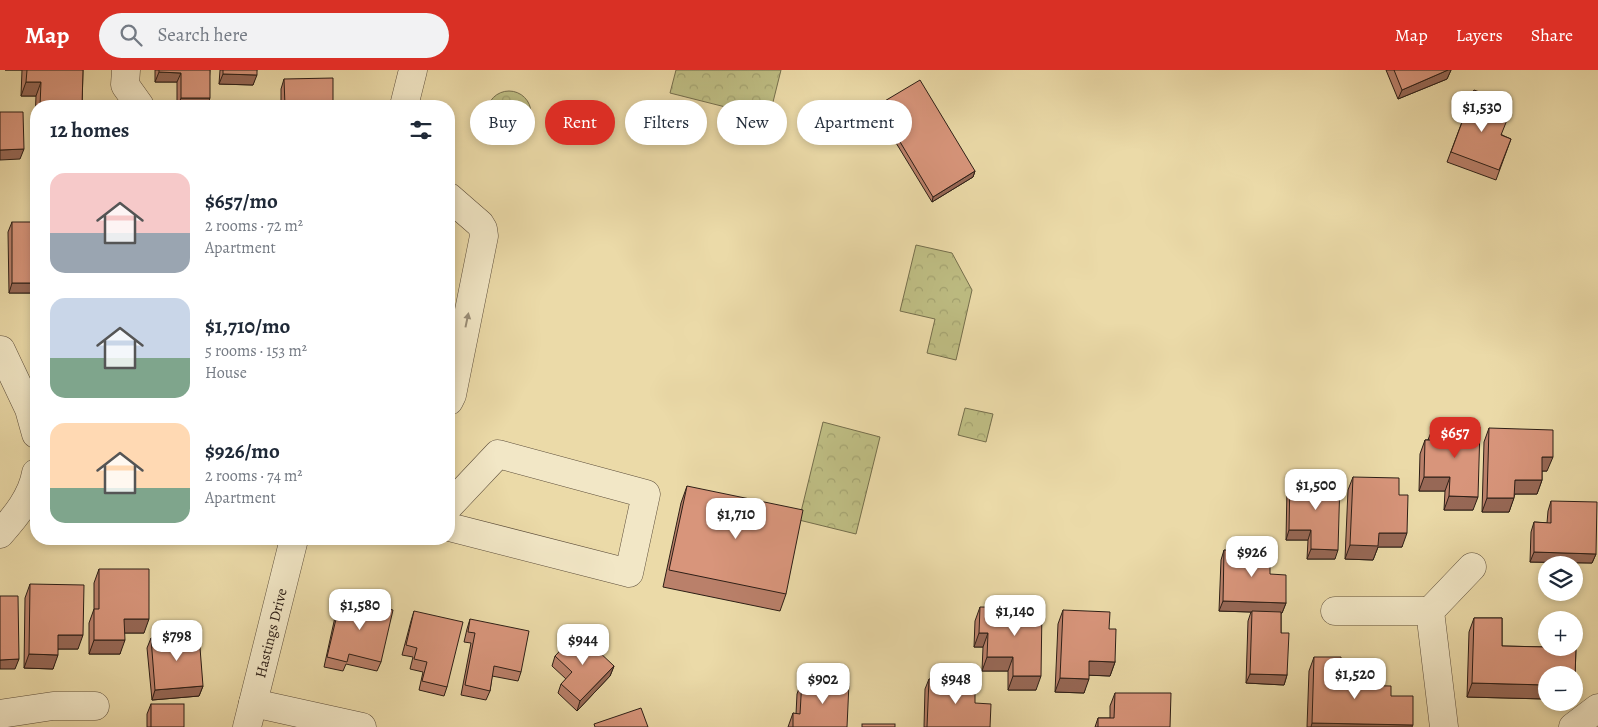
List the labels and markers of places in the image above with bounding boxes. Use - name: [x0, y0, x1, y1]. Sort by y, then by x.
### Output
- pin: $1,530: [1441, 90, 1523, 133]
- pin: $657: [1425, 416, 1485, 459]
- pin: $1,500: [1275, 468, 1357, 511]
- pin: $1,710: [695, 498, 777, 540]
- pin: $926: [1222, 536, 1282, 578]
- pin: $1,580: [319, 588, 401, 631]
- pin: $1,140: [974, 594, 1056, 637]
- pin: $798: [147, 620, 207, 662]
- pin: $944: [553, 624, 613, 666]
- pin: $1,520: [1314, 658, 1396, 700]
- pin: $902: [793, 662, 853, 705]
- pin: $948: [926, 662, 986, 705]

